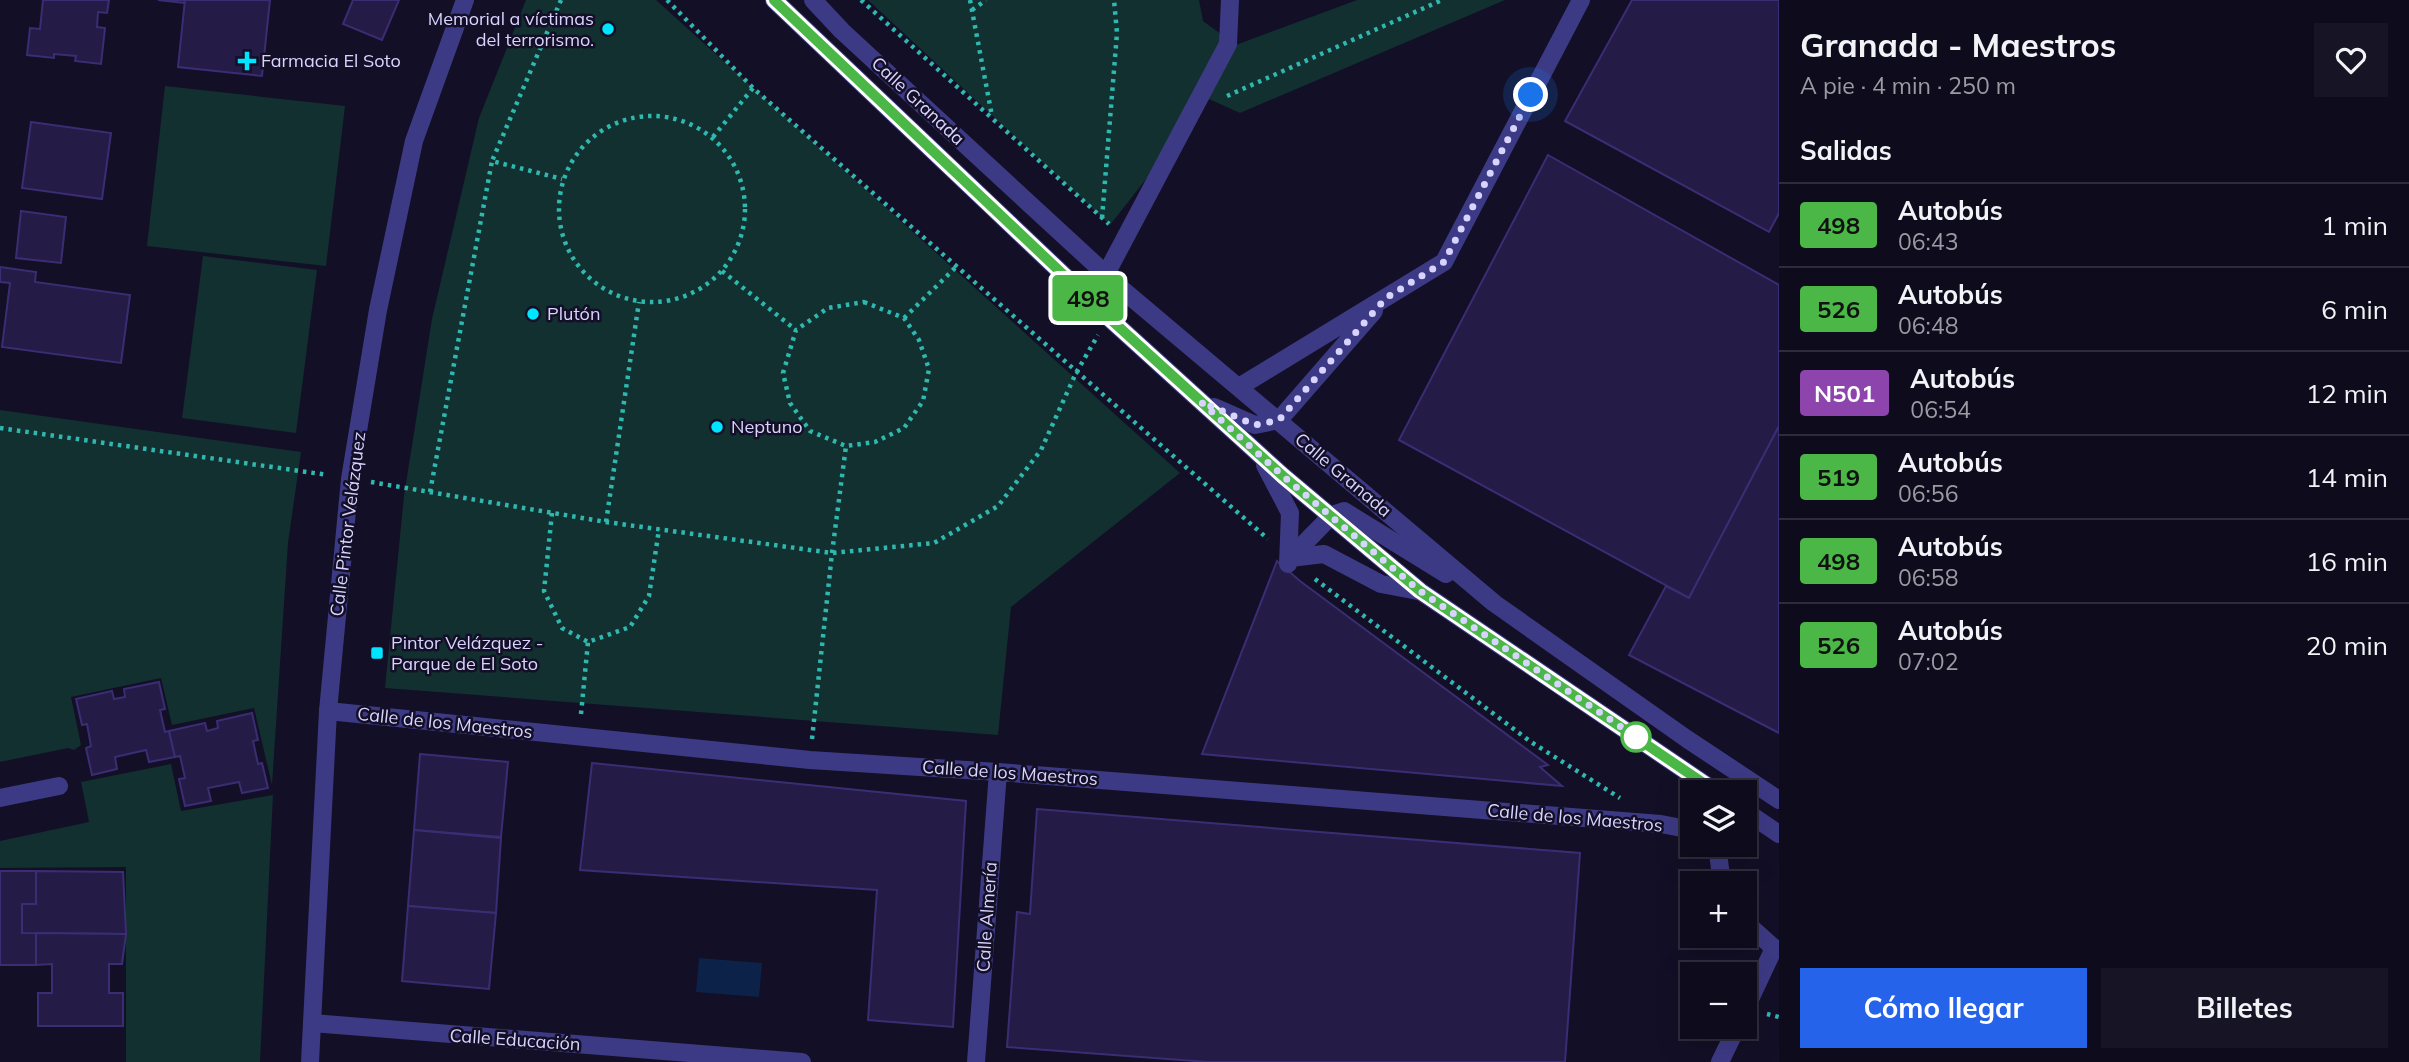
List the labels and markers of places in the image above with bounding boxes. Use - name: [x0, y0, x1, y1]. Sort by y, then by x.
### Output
- place label: Memorial a víctimas del terrorismo.: [428, 7, 594, 51]
- marker: Memorial a víctimas del terrorismo.: [600, 21, 616, 37]
- place label: Farmacia El Soto: [261, 49, 401, 72]
- marker: Farmacia El Soto: [239, 53, 255, 69]
- place label: Plutón: [547, 302, 600, 325]
- marker: Plutón: [525, 306, 541, 322]
- place label: Neptuno: [731, 415, 802, 438]
- marker: Neptuno: [709, 419, 725, 435]
- place label: Pintor Velázquez - Parque de El Soto: [391, 631, 544, 675]
- marker: Pintor Velázquez - Parque de El Soto: [369, 645, 385, 661]
- unlabelled marker: [1621, 722, 1651, 752]

